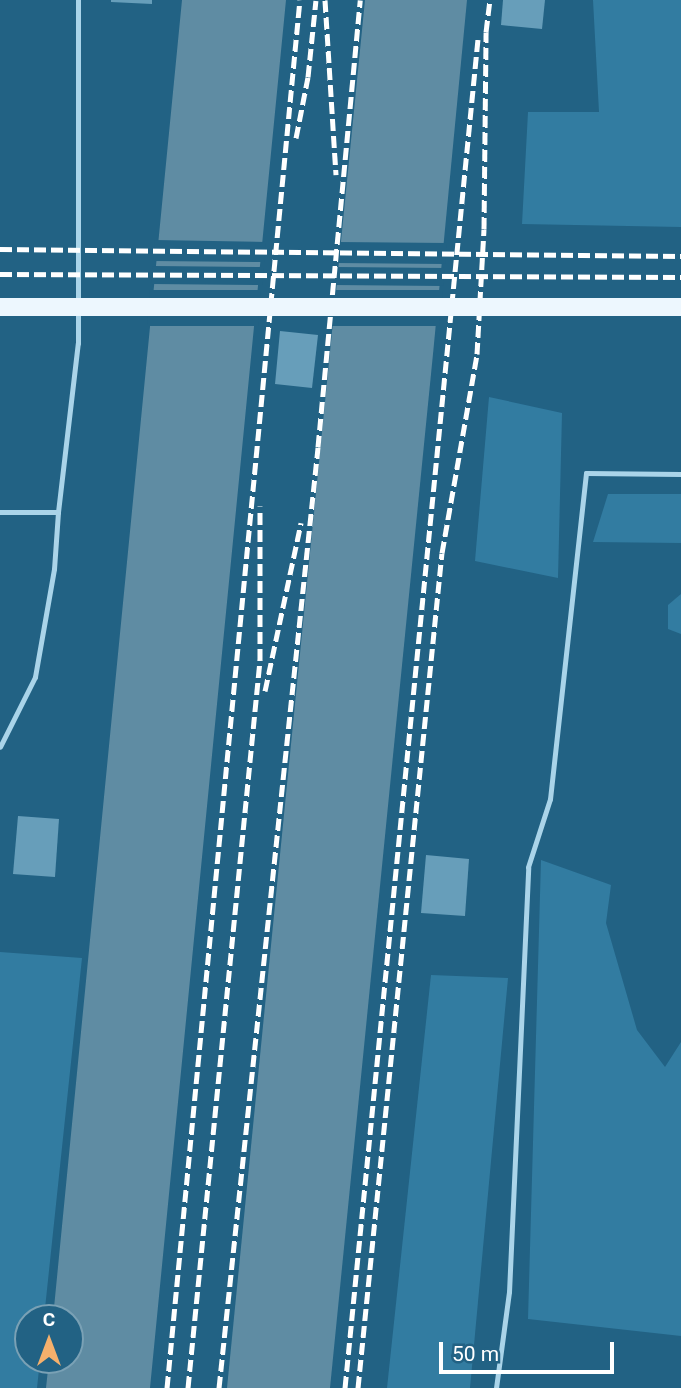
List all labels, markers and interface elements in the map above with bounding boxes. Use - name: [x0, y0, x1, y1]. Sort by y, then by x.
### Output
- north arrow: [14, 1304, 84, 1374]
- text: С: [43, 1308, 55, 1331]
- scale bar: [443, 1328, 618, 1372]
- text: 50 m: [452, 1342, 499, 1366]

